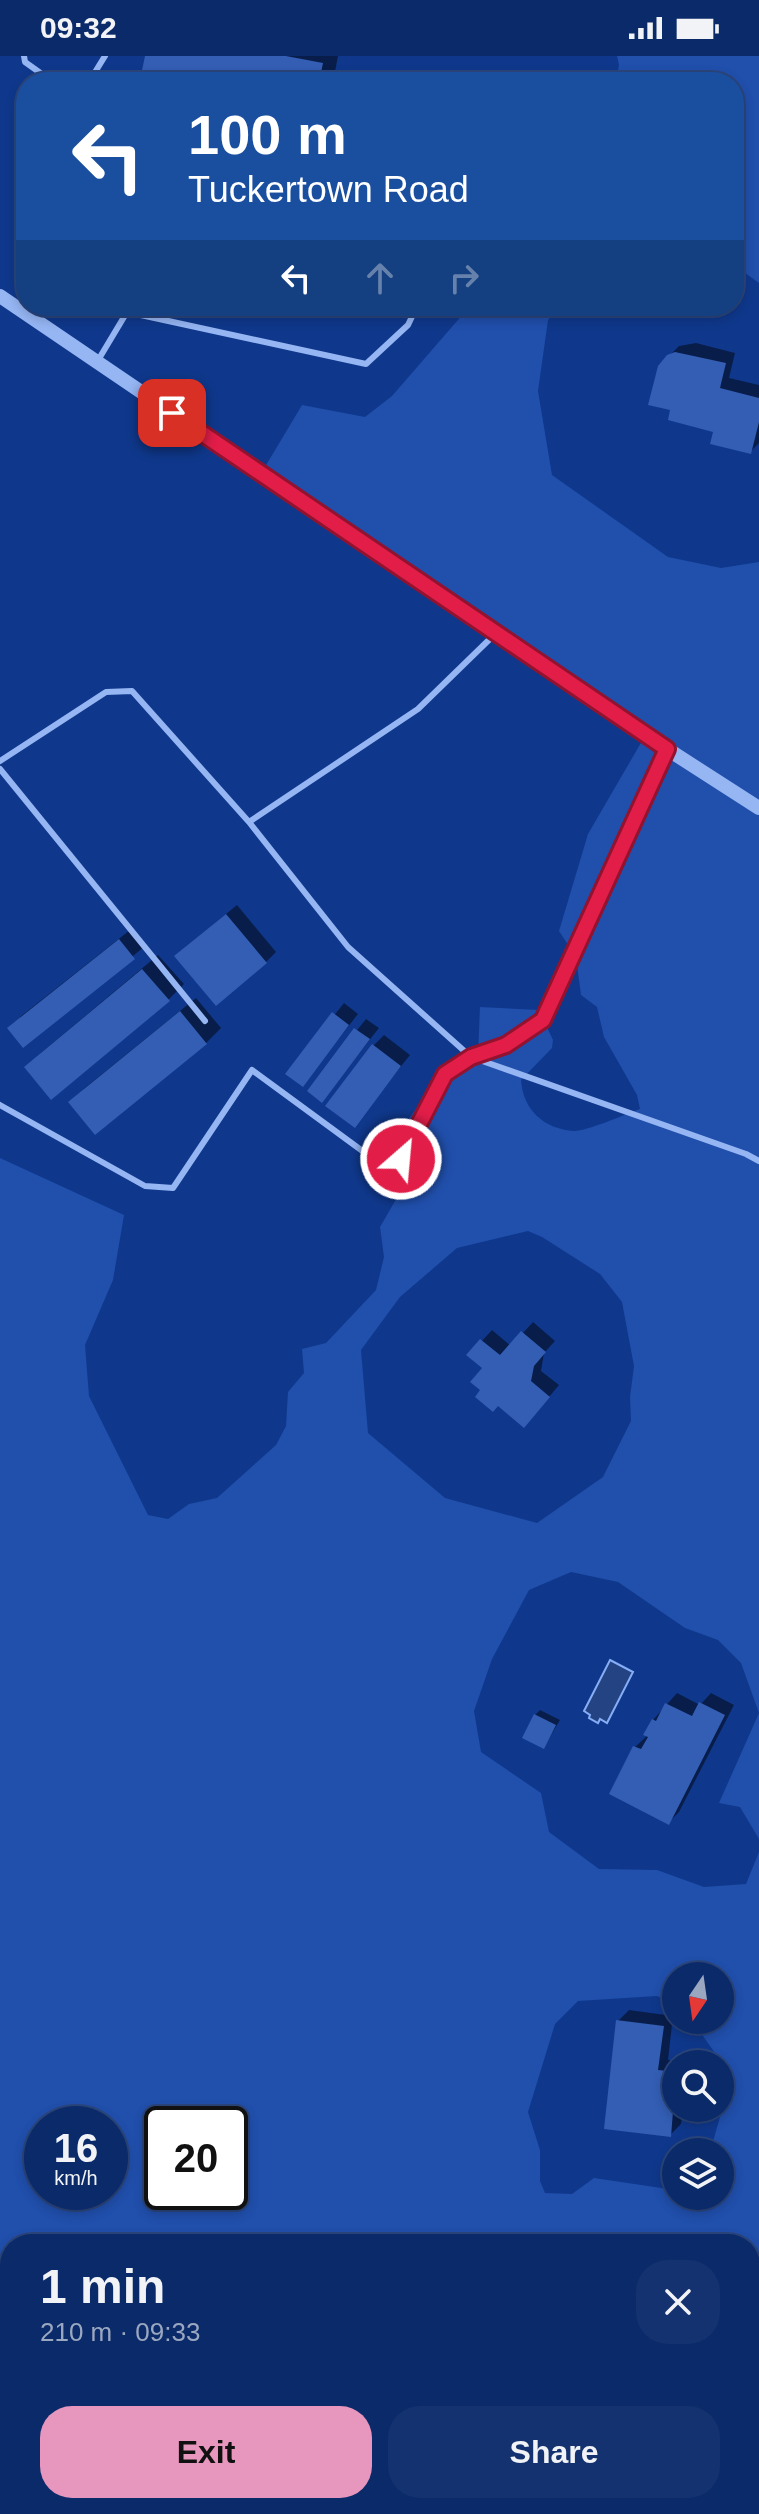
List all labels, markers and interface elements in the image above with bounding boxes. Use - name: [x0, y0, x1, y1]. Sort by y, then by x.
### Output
- text: 09:32: [40, 11, 117, 44]
- text: 100 m: [188, 103, 347, 166]
- icon: left: [56, 104, 160, 208]
- text: Tuckertown Road: [188, 169, 469, 210]
- icon: left: [274, 256, 318, 300]
- icon: ahead: [358, 256, 402, 300]
- icon: right: [442, 256, 486, 300]
- pin: [138, 379, 206, 447]
- icon: arrive: [150, 391, 194, 435]
- position arrow: [359, 1117, 443, 1201]
- north arrow: [662, 1962, 734, 2034]
- map controls: [662, 1962, 734, 2210]
- button: search: [662, 2050, 734, 2122]
- speed limit sign: 20: [144, 2106, 248, 2210]
- text: 16: [54, 2126, 98, 2170]
- button: layers: [662, 2138, 734, 2210]
- text: km/h: [54, 2167, 98, 2189]
- text: 1 min: [40, 2260, 165, 2313]
- button: close: [636, 2260, 720, 2344]
- text: 210 m · 09:33: [40, 2317, 200, 2347]
- button: Exit: [40, 2406, 372, 2498]
- button: Share: [388, 2406, 720, 2498]

